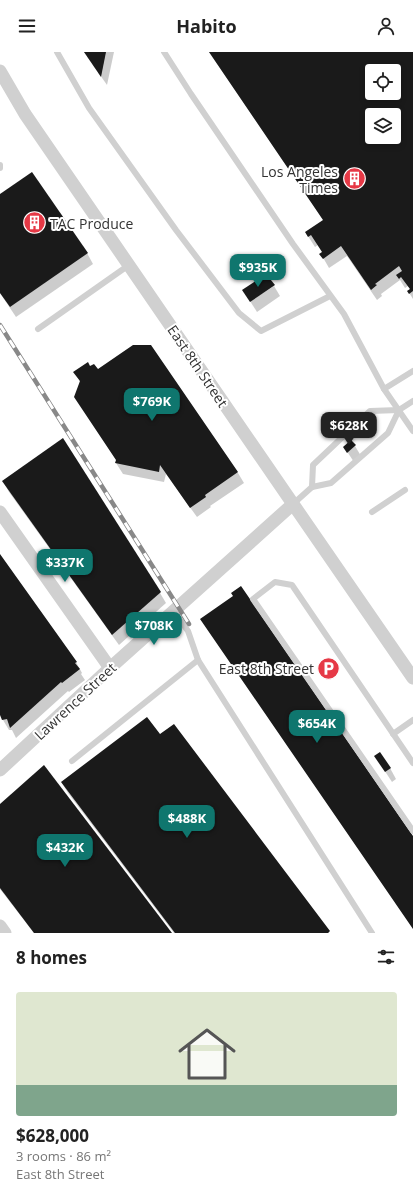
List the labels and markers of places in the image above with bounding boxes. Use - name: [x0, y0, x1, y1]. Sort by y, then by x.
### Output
- place label: Los Angeles Times: [261, 162, 338, 197]
- building icon: Los Angeles Times: [341, 166, 367, 192]
- building icon: TAC Produce: [21, 210, 47, 236]
- place label: TAC Produce: [50, 214, 133, 233]
- pin: $935K: [230, 254, 286, 288]
- pin: $769K: [124, 388, 180, 422]
- pin: $628K: [321, 412, 377, 446]
- pin: $337K: [37, 549, 93, 583]
- pin: $708K: [126, 612, 182, 646]
- parking icon: East 8th Street: [316, 655, 342, 681]
- place label: East 8th Street: [219, 659, 314, 678]
- pin: $654K: [289, 710, 345, 744]
- pin: $488K: [159, 805, 215, 839]
- pin: $432K: [37, 834, 93, 868]

